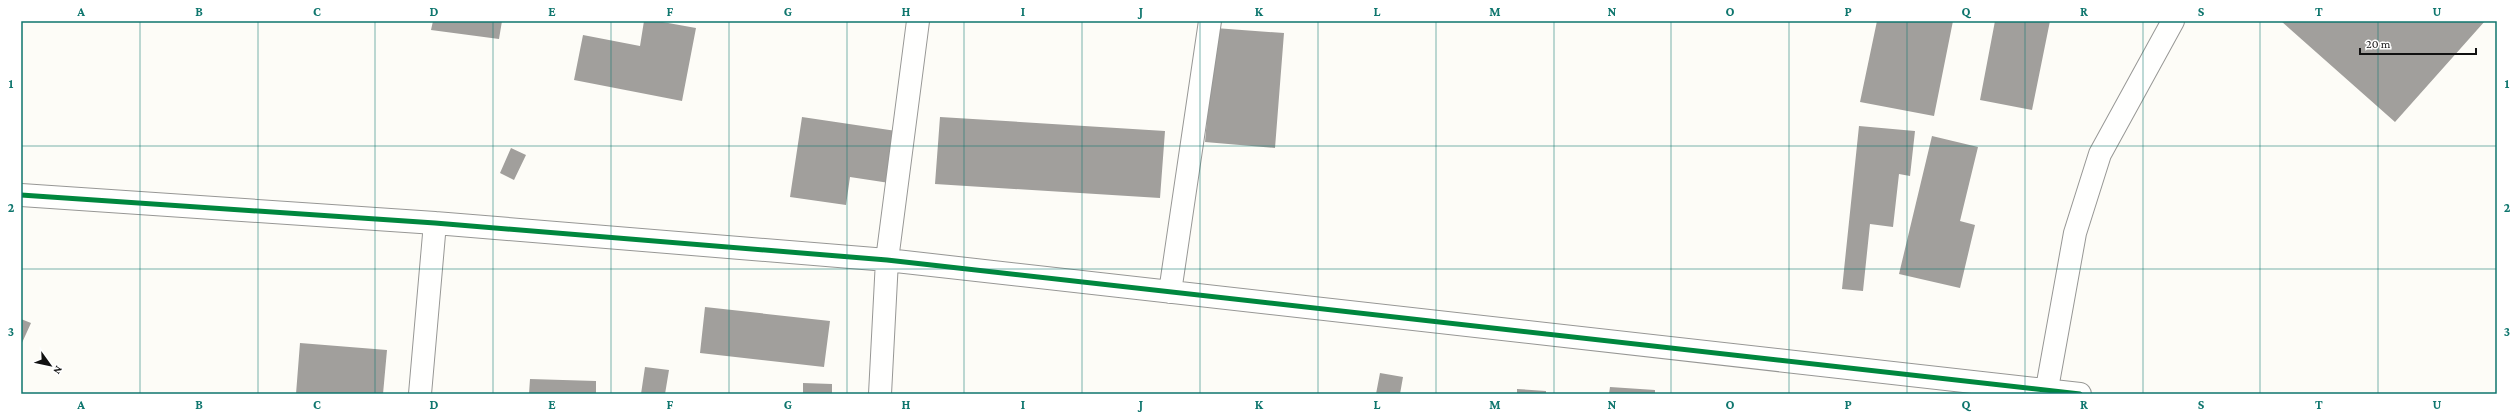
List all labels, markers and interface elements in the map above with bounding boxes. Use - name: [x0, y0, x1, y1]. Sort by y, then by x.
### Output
- text: A: [76, 4, 85, 19]
- text: B: [195, 4, 203, 19]
- text: C: [313, 4, 321, 19]
- text: D: [430, 4, 439, 19]
- text: E: [548, 4, 556, 19]
- text: F: [667, 4, 674, 19]
- text: G: [784, 4, 792, 19]
- text: H: [902, 4, 911, 19]
- text: I: [1021, 4, 1025, 19]
- text: J: [1137, 4, 1143, 19]
- text: K: [1255, 4, 1264, 19]
- text: L: [1374, 4, 1381, 19]
- text: M: [1489, 4, 1501, 19]
- text: N: [1608, 4, 1617, 19]
- text: O: [1726, 4, 1735, 19]
- text: P: [1844, 4, 1852, 19]
- text: Q: [1962, 4, 1972, 19]
- text: R: [2080, 4, 2088, 19]
- text: S: [2198, 4, 2205, 19]
- text: T: [2315, 4, 2323, 19]
- text: U: [2433, 4, 2442, 19]
- scale bar: [2360, 30, 2476, 56]
- text: 20 m: [2366, 37, 2391, 51]
- text: 1: [9, 76, 14, 91]
- text: 1: [2505, 76, 2510, 91]
- text: 2: [8, 200, 15, 215]
- text: 2: [2504, 200, 2511, 215]
- text: 3: [8, 324, 14, 339]
- text: 3: [2504, 324, 2510, 339]
- north arrow: [30, 345, 70, 385]
- text: N: [51, 364, 65, 377]
- text: A: [76, 397, 85, 412]
- text: B: [195, 397, 203, 412]
- text: C: [313, 397, 321, 412]
- text: D: [430, 397, 439, 412]
- text: E: [548, 397, 556, 412]
- text: F: [667, 397, 674, 412]
- text: G: [784, 397, 792, 412]
- text: H: [902, 397, 911, 412]
- text: I: [1021, 397, 1025, 412]
- text: J: [1137, 397, 1143, 412]
- text: K: [1255, 397, 1264, 412]
- text: L: [1374, 397, 1381, 412]
- text: M: [1489, 397, 1501, 412]
- text: N: [1608, 397, 1617, 412]
- text: O: [1726, 397, 1735, 412]
- text: P: [1844, 397, 1852, 412]
- text: Q: [1962, 397, 1972, 412]
- text: R: [2080, 397, 2088, 412]
- text: S: [2198, 397, 2205, 412]
- text: T: [2315, 397, 2323, 412]
- text: U: [2433, 397, 2442, 412]

